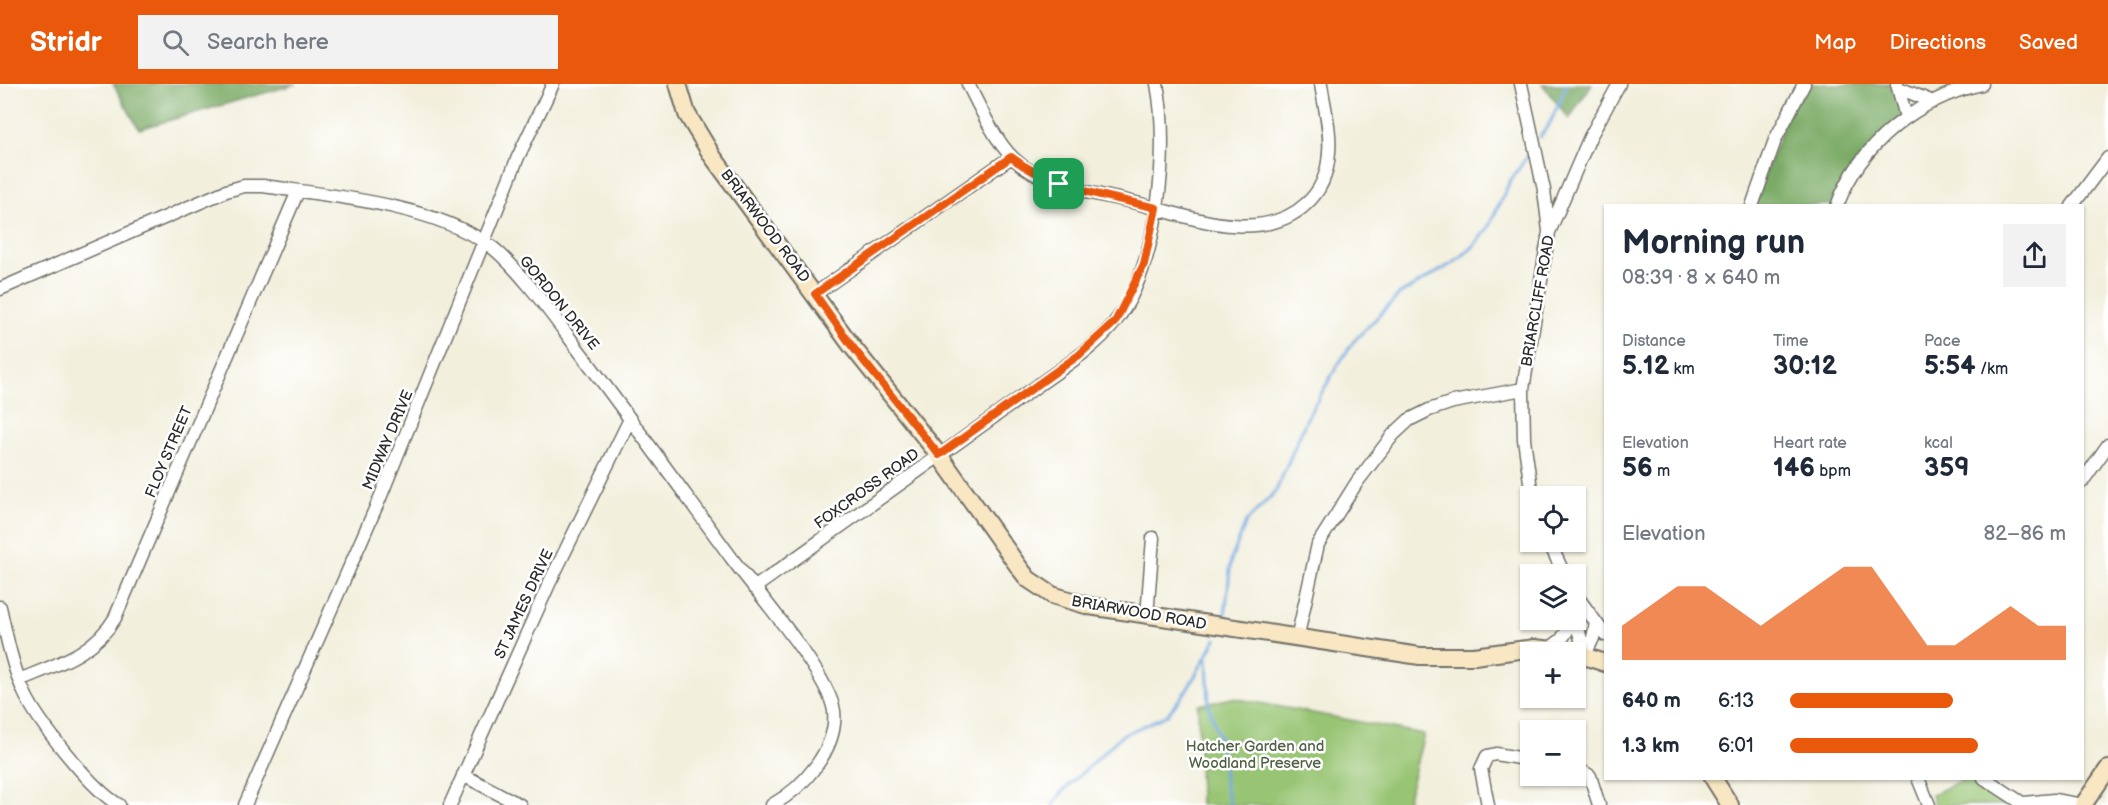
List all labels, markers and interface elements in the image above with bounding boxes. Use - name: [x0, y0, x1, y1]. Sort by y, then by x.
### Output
- search box: [138, 15, 558, 69]
- text: Stridr: [30, 26, 102, 59]
- icon: search: [159, 26, 192, 59]
- text: Search here: [207, 29, 329, 56]
- text: Map: [1814, 30, 1857, 55]
- text: Directions: [1890, 30, 1986, 55]
- text: Saved: [2019, 30, 2078, 55]
- pin: [1033, 158, 1084, 209]
- street label: BRIARWOOD ROAD: [716, 166, 814, 286]
- icon: arrive: [1042, 167, 1075, 200]
- text: Morning run: [1622, 223, 1805, 263]
- button: share: [2003, 224, 2066, 287]
- street label: BRIARCLIFF ROAD: [1517, 234, 1559, 368]
- street label: GORDON DRIVE: [515, 252, 603, 354]
- text: 08:39 · 8 × 640 m: [1622, 266, 1780, 290]
- text: Distance: [1622, 332, 1686, 351]
- text: Time: [1773, 332, 1808, 351]
- text: Pace: [1924, 332, 1960, 351]
- text: 5.12: [1622, 351, 1669, 382]
- text: 30:12: [1773, 351, 1837, 382]
- text: 5:54: [1924, 351, 1976, 382]
- text: km: [1669, 360, 1695, 379]
- text: /km: [1976, 360, 2008, 379]
- street label: MIDWAY DRIVE: [358, 387, 418, 493]
- street label: FLOY STREET: [141, 403, 197, 501]
- text: Elevation: [1622, 434, 1689, 453]
- text: Heart rate: [1773, 434, 1847, 453]
- text: kcal: [1924, 434, 1953, 453]
- street label: FOXCROSS ROAD: [811, 445, 923, 533]
- text: 56: [1622, 453, 1653, 484]
- text: 146: [1773, 453, 1815, 484]
- text: 359: [1924, 453, 1969, 484]
- text: m: [1653, 462, 1670, 481]
- text: bpm: [1815, 462, 1851, 481]
- map controls: [1520, 486, 1586, 786]
- button: locate: [1520, 486, 1586, 552]
- text: Elevation: [1622, 522, 1705, 546]
- text: 82–86 m: [1984, 522, 2066, 546]
- street label: ST JAMES DRIVE: [490, 546, 558, 662]
- button: layers: [1520, 564, 1586, 630]
- street label: BRIARWOOD ROAD: [1070, 592, 1208, 634]
- button: +: [1520, 642, 1586, 708]
- text: 640 m: [1622, 689, 1681, 713]
- text: 6:13: [1718, 689, 1754, 713]
- button: −: [1520, 720, 1586, 786]
- text: 1.3 km: [1622, 734, 1679, 758]
- text: 6:01: [1718, 734, 1754, 758]
- park label: Hatcher Garden and Woodland Preserve: [1186, 737, 1324, 773]

